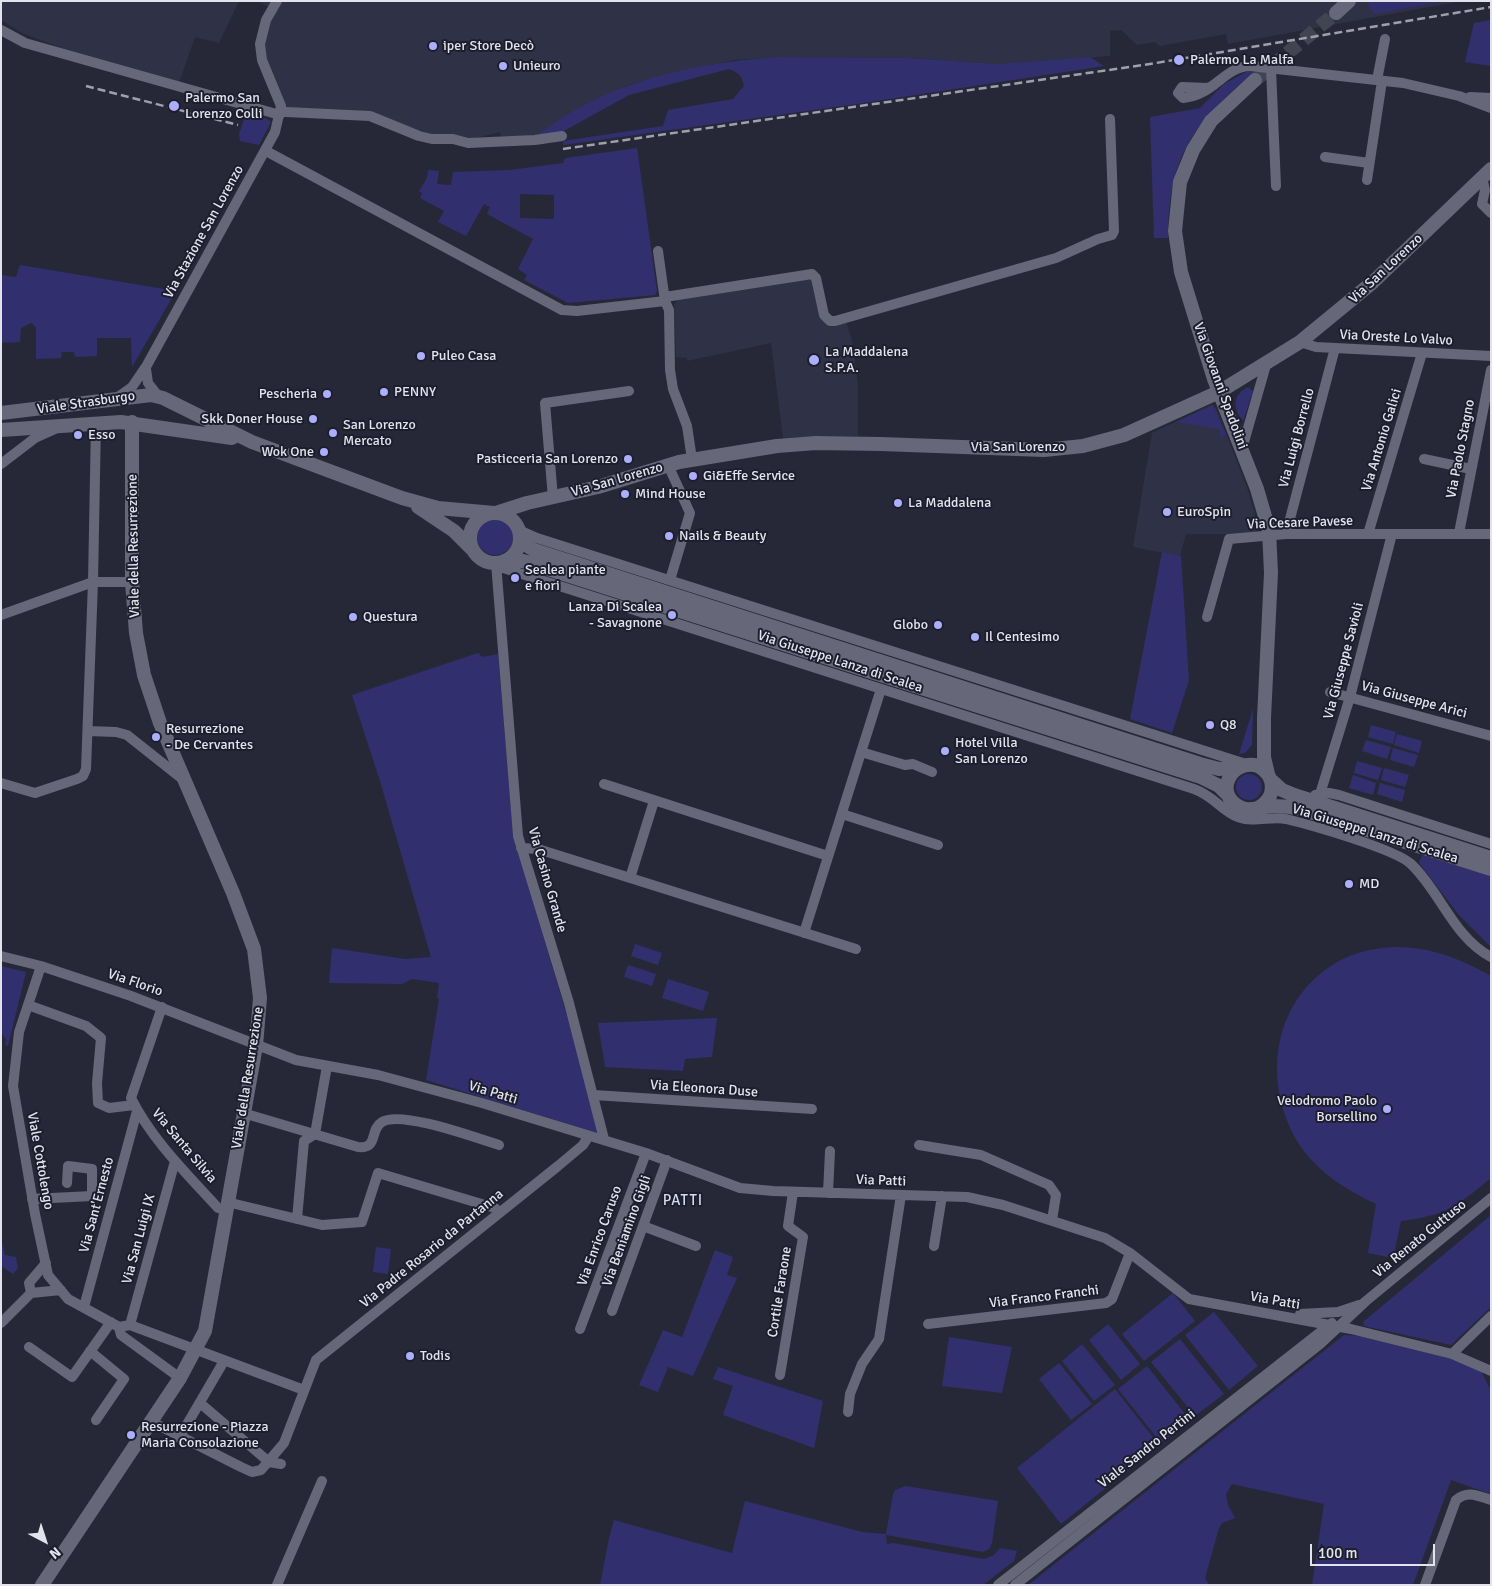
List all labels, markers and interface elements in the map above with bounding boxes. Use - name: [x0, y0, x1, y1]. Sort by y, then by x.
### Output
- place label: iper Store Decò: [443, 38, 534, 54]
- marker: iper Store Decò: [427, 40, 439, 52]
- place label: Palermo La Malfa: [1190, 52, 1294, 68]
- marker: Palermo La Malfa: [1172, 53, 1186, 67]
- place label: Unieuro: [513, 58, 561, 74]
- marker: Unieuro: [497, 60, 509, 72]
- place label: Palermo San Lorenzo Colli: [185, 90, 263, 122]
- marker: Palermo San Lorenzo Colli: [167, 99, 181, 113]
- street label: Via Stazione San Lorenzo: [160, 163, 248, 301]
- street label: Via San Lorenzo: [1346, 231, 1426, 307]
- street label: Via Giovanni Spadolini: [1189, 320, 1251, 452]
- street label: Via Oreste Lo Valvo: [1339, 327, 1453, 349]
- place label: La Maddalena S.P.A.: [825, 344, 908, 377]
- place label: Puleo Casa: [431, 348, 496, 364]
- marker: Puleo Casa: [415, 350, 427, 362]
- marker: La Maddalena S.P.A.: [807, 353, 821, 367]
- place label: PENNY: [394, 384, 436, 400]
- place label: Pescheria: [259, 386, 317, 402]
- marker: PENNY: [378, 386, 390, 398]
- street label: Via Luigi Borrello: [1276, 386, 1318, 490]
- street label: Via Antonio Galici: [1358, 387, 1406, 493]
- street label: Viale Strasburgo: [36, 388, 136, 418]
- marker: Pescheria: [321, 388, 333, 400]
- street label: Via Paolo Stagno: [1443, 398, 1479, 500]
- place label: Skk Doner House: [201, 411, 303, 427]
- marker: Skk Doner House: [307, 413, 319, 425]
- place label: San Lorenzo Mercato: [343, 417, 416, 450]
- place label: Esso: [88, 427, 115, 443]
- marker: San Lorenzo Mercato: [327, 427, 339, 439]
- marker: Esso: [72, 429, 84, 441]
- street label: Via San Lorenzo: [971, 439, 1065, 455]
- place label: Wok One: [261, 444, 314, 460]
- marker: Wok One: [318, 446, 330, 458]
- place label: Pasticceria San Lorenzo: [476, 451, 618, 467]
- marker: Pasticceria San Lorenzo: [622, 453, 634, 465]
- street label: Via San Lorenzo: [569, 459, 665, 501]
- place label: Gi&Effe Service: [703, 468, 795, 484]
- marker: Gi&Effe Service: [687, 470, 699, 482]
- street label: Viale della Resurrezione: [124, 474, 144, 618]
- place label: Mind House: [635, 486, 706, 502]
- marker: Mind House: [619, 488, 631, 500]
- place label: La Maddalena: [908, 495, 991, 511]
- marker: La Maddalena: [892, 497, 904, 509]
- place label: EuroSpin: [1177, 504, 1231, 520]
- marker: EuroSpin: [1161, 506, 1173, 518]
- street label: Via Cesare Pavese: [1247, 513, 1353, 533]
- place label: Nails & Beauty: [679, 528, 766, 544]
- marker: Nails & Beauty: [663, 530, 675, 542]
- place label: Sealea piante e fiori: [525, 562, 606, 594]
- marker: Sealea piante e fiori: [509, 572, 521, 584]
- place label: Lanza Di Scalea - Savagnone: [568, 599, 662, 632]
- street label: Via Giuseppe Savioli: [1320, 601, 1368, 721]
- place label: Questura: [363, 609, 418, 625]
- marker: Lanza Di Scalea - Savagnone: [666, 609, 678, 621]
- marker: Questura: [347, 611, 359, 623]
- place label: Globo: [893, 617, 928, 633]
- marker: Globo: [932, 619, 944, 631]
- street label: Via Giuseppe Lanza di Scalea: [755, 627, 925, 697]
- place label: Il Centesimo: [985, 629, 1059, 645]
- marker: Il Centesimo: [969, 631, 981, 643]
- street label: Via Giuseppe Arici: [1359, 678, 1469, 722]
- place label: Q8: [1220, 717, 1237, 733]
- marker: Q8: [1204, 719, 1216, 731]
- place label: Resurrezione - De Cervantes: [166, 721, 253, 754]
- marker: Resurrezione - De Cervantes: [150, 731, 162, 743]
- place label: Hotel Villa San Lorenzo: [955, 735, 1028, 768]
- marker: Hotel Villa San Lorenzo: [939, 745, 951, 757]
- street label: Via Giuseppe Lanza di Scalea: [1290, 801, 1460, 867]
- street label: Via Casino Grande: [524, 825, 570, 935]
- place label: MD: [1359, 876, 1379, 892]
- marker: MD: [1343, 878, 1355, 890]
- street label: Via Florio: [105, 966, 165, 1000]
- street label: Viale della Resurrezione: [228, 1006, 268, 1150]
- street label: Via Eleonora Duse: [649, 1077, 759, 1101]
- street label: Via Patti: [466, 1078, 520, 1108]
- place label: Velodromo Paolo Borsellino: [1277, 1093, 1377, 1126]
- marker: Velodromo Paolo Borsellino: [1381, 1103, 1393, 1115]
- street label: Via Santa Silvia: [148, 1105, 220, 1187]
- street label: Viale Cottolengo: [23, 1111, 57, 1211]
- street label: Via Sant'Ernesto: [76, 1155, 118, 1255]
- street label: Via Patti: [856, 1172, 906, 1190]
- street label: Via Beniamino Gigli: [599, 1173, 655, 1289]
- street label: Via Enrico Caruso: [574, 1184, 626, 1288]
- street label: Via Padre Rosario da Partanna: [357, 1186, 507, 1312]
- street label: Via San Luigi IX: [119, 1192, 159, 1286]
- district label: PATTI: [662, 1192, 704, 1210]
- street label: Via Renato Guttuso: [1370, 1196, 1470, 1282]
- street label: Cortile Faraone: [765, 1245, 795, 1339]
- street label: Via Franco Franchi: [988, 1282, 1100, 1312]
- street label: Via Patti: [1249, 1288, 1301, 1314]
- place label: Todis: [420, 1348, 450, 1364]
- marker: Todis: [404, 1350, 416, 1362]
- street label: Viale Sandro Pertini: [1095, 1406, 1199, 1492]
- place label: Resurrezione - Piazza Maria Consolazione: [141, 1419, 269, 1451]
- marker: Resurrezione - Piazza Maria Consolazione: [125, 1429, 137, 1441]
- north arrow: [20, 1516, 70, 1566]
- scale bar: [1312, 1534, 1437, 1566]
- text: N: [46, 1543, 64, 1563]
- text: 100 m: [1318, 1544, 1358, 1562]

